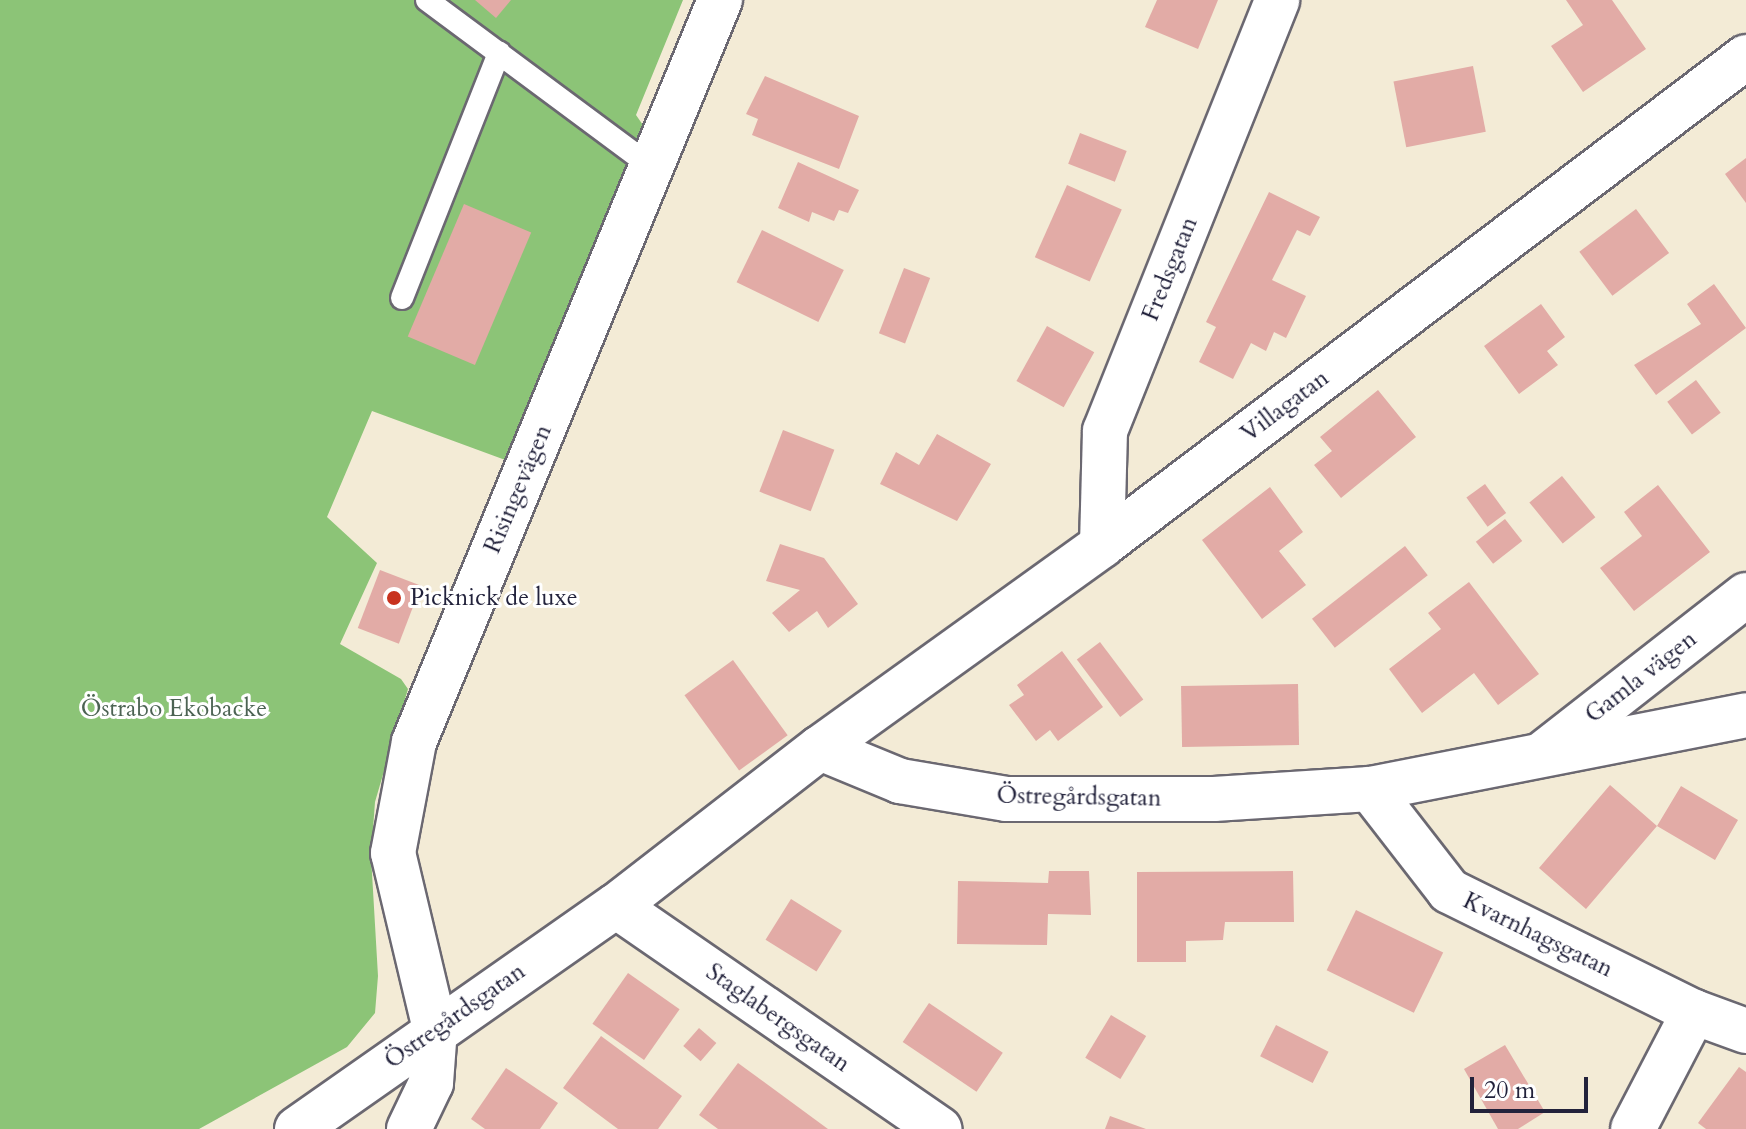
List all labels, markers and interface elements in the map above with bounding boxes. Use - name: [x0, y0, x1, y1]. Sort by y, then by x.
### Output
- street label: Fredsgatan: [1136, 213, 1204, 325]
- street label: Villagatan: [1235, 364, 1335, 448]
- street label: Risingevägen: [478, 420, 558, 558]
- place label: Picknick de luxe: [410, 584, 578, 612]
- marker: Picknick de luxe: [385, 589, 403, 607]
- street label: Gamla vägen: [1580, 625, 1702, 729]
- park label: Östrabo Ekobacke: [81, 695, 267, 723]
- street label: Östregårdsgatan: [996, 781, 1162, 813]
- street label: Kvarnhagsgatan: [1458, 886, 1618, 984]
- street label: Östregårdsgatan: [379, 957, 531, 1075]
- street label: Staglabergsgatan: [700, 958, 856, 1078]
- scale bar: [1474, 1061, 1592, 1111]
- text: 20 m: [1484, 1074, 1535, 1107]

